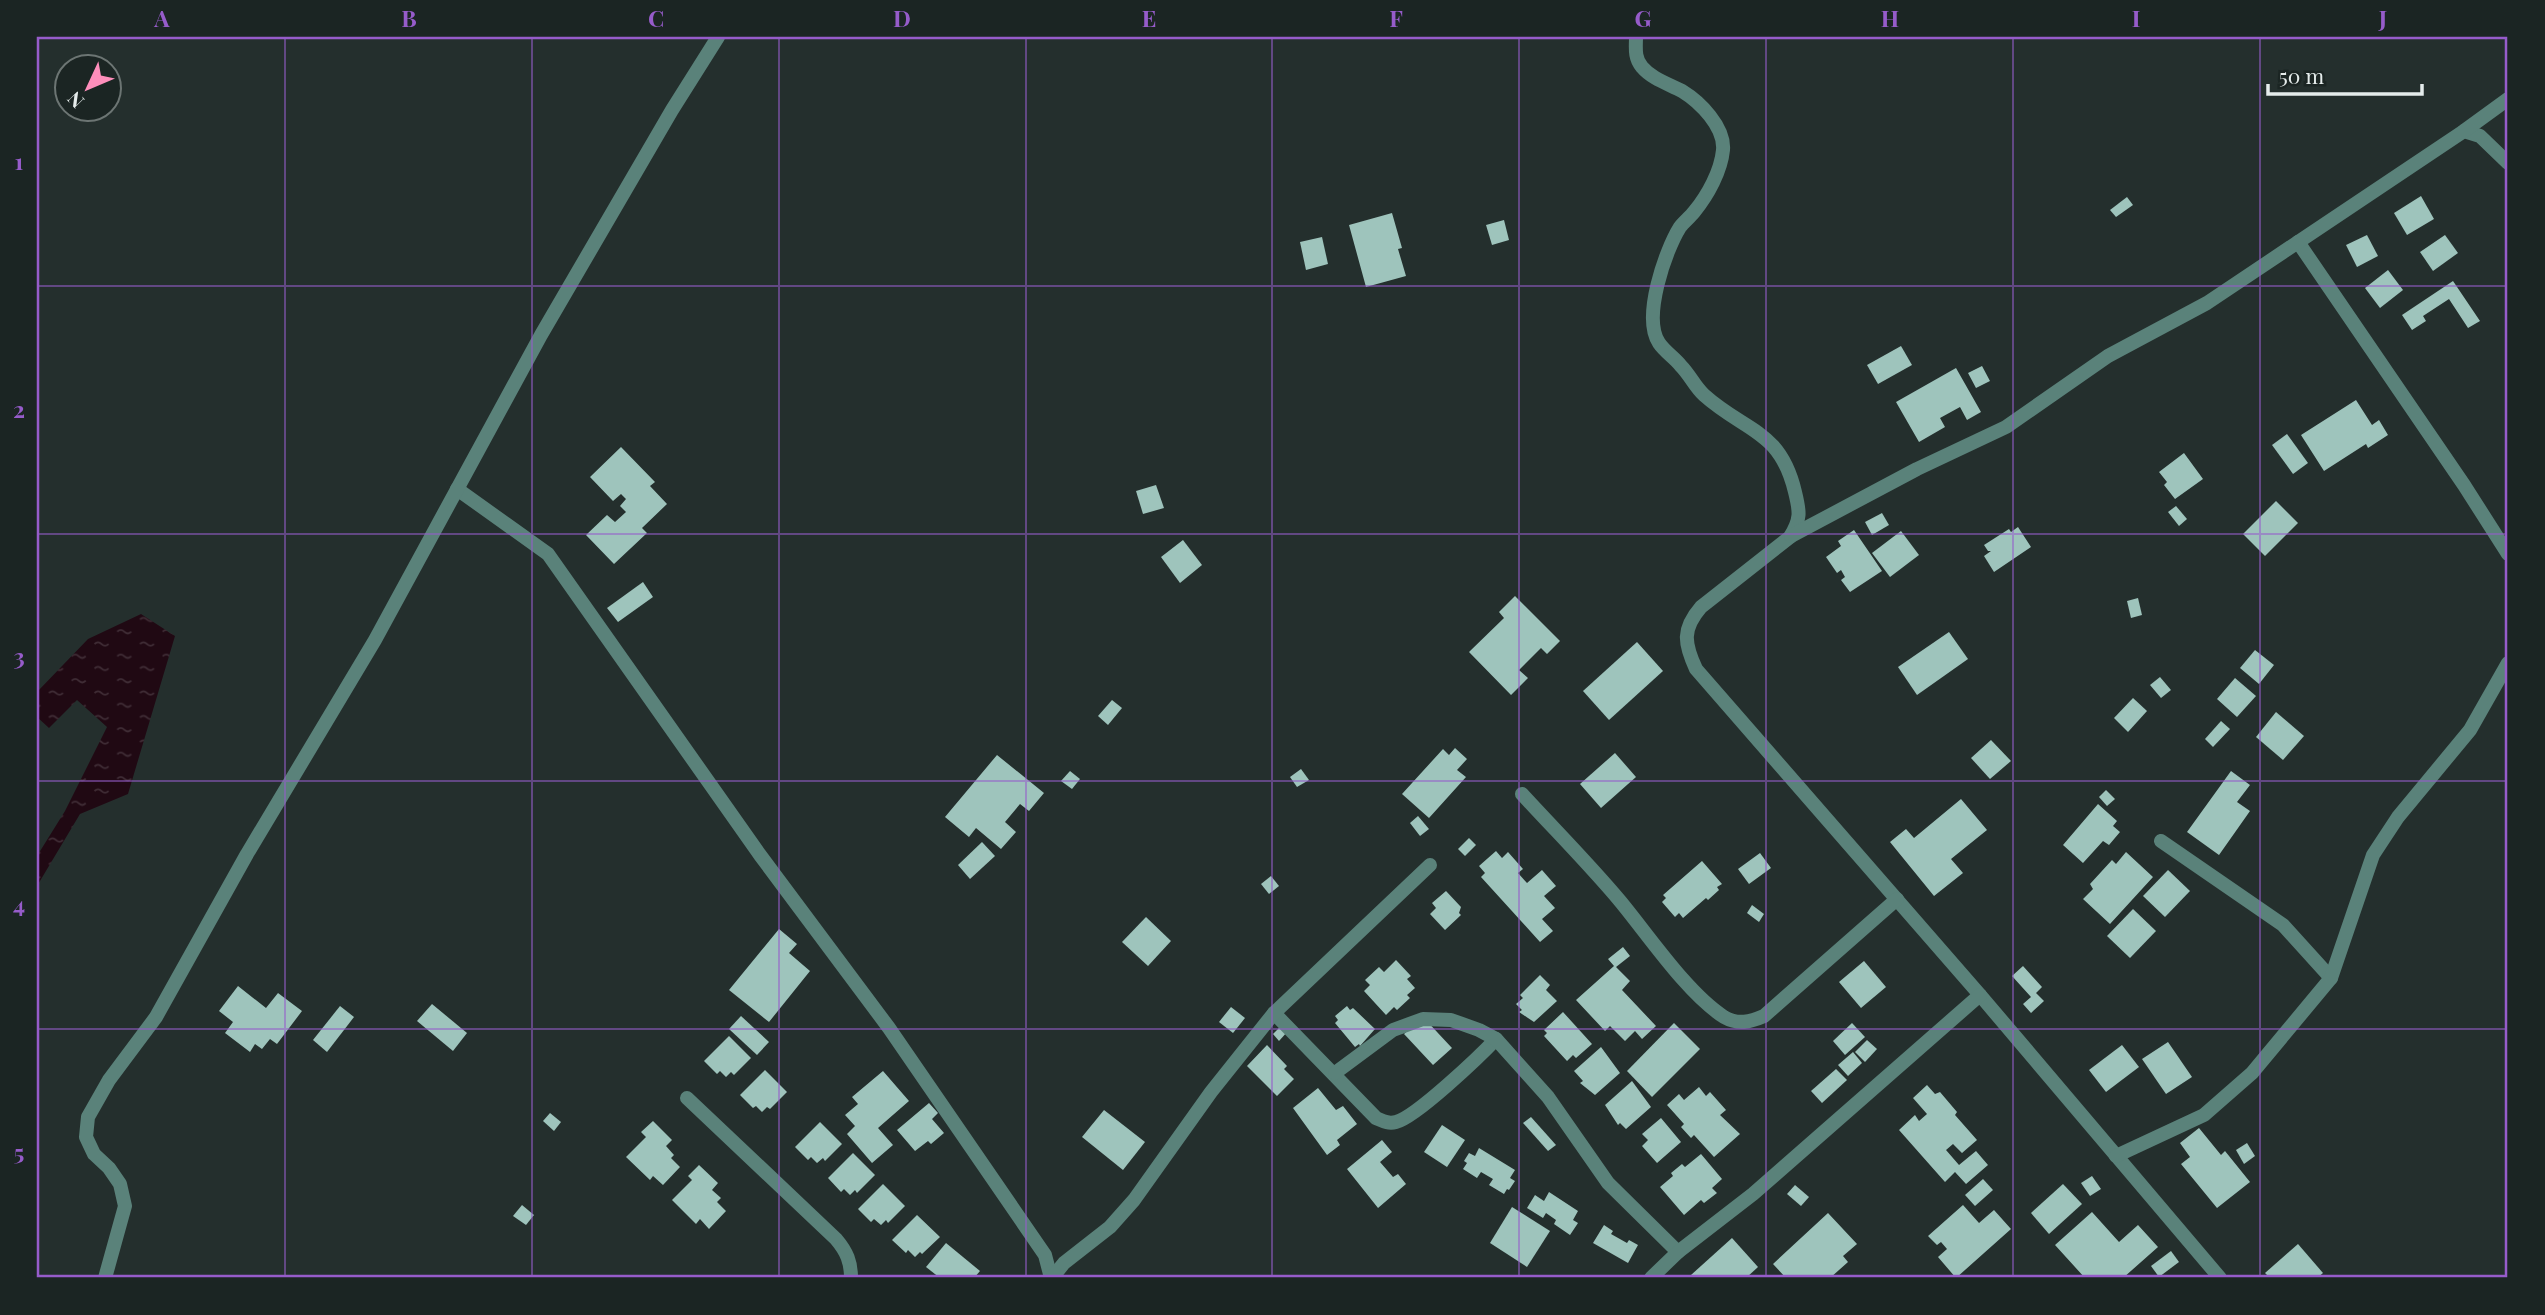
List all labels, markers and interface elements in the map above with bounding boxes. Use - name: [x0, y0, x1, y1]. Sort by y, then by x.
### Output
- text: A: [153, 2, 170, 33]
- text: B: [401, 2, 417, 33]
- text: C: [648, 2, 664, 33]
- text: D: [893, 2, 911, 33]
- text: E: [1142, 2, 1156, 33]
- text: F: [1389, 2, 1403, 33]
- text: G: [1635, 2, 1652, 33]
- text: H: [1881, 2, 1899, 33]
- text: I: [2132, 2, 2140, 33]
- text: J: [2378, 2, 2387, 33]
- north arrow: [52, 52, 122, 122]
- scale bar: [2268, 52, 2422, 96]
- text: 50 m: [2279, 61, 2325, 89]
- text: N: [61, 86, 89, 114]
- text: 1: [15, 145, 24, 176]
- text: 2: [13, 393, 25, 424]
- text: 3: [13, 640, 25, 671]
- text: 4: [13, 888, 25, 919]
- text: 5: [14, 1136, 24, 1167]

